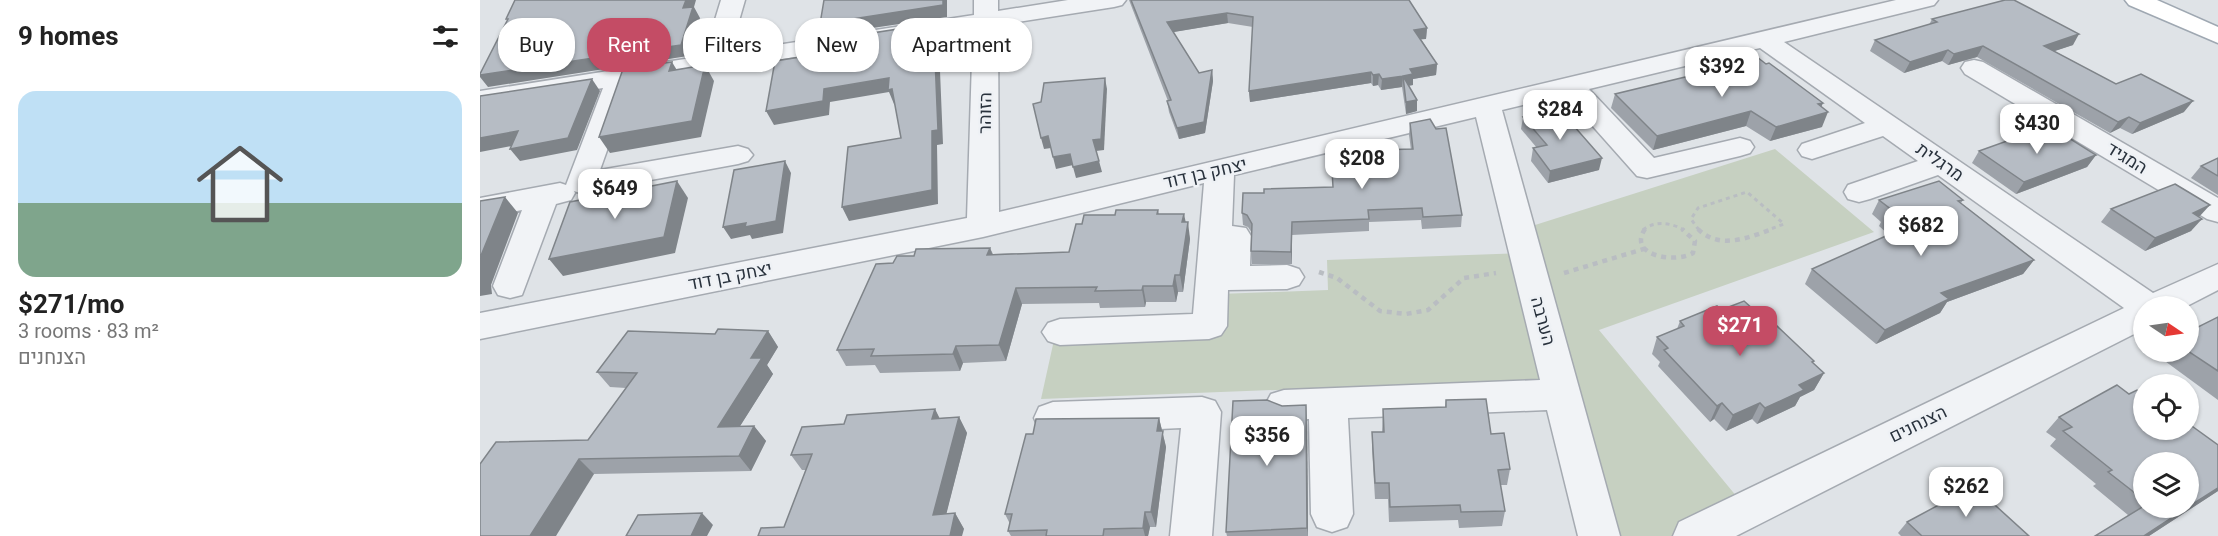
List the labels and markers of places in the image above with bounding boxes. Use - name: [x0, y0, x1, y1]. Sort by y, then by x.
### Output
- pin: $392: [1686, 47, 1758, 98]
- pin: $284: [1524, 90, 1596, 141]
- pin: $430: [2001, 104, 2073, 155]
- pin: $208: [1326, 139, 1398, 190]
- pin: $649: [579, 169, 651, 220]
- pin: $682: [1885, 206, 1957, 257]
- pin: $271: [1704, 306, 1776, 357]
- pin: $356: [1231, 416, 1303, 467]
- pin: $262: [1930, 467, 2002, 518]

